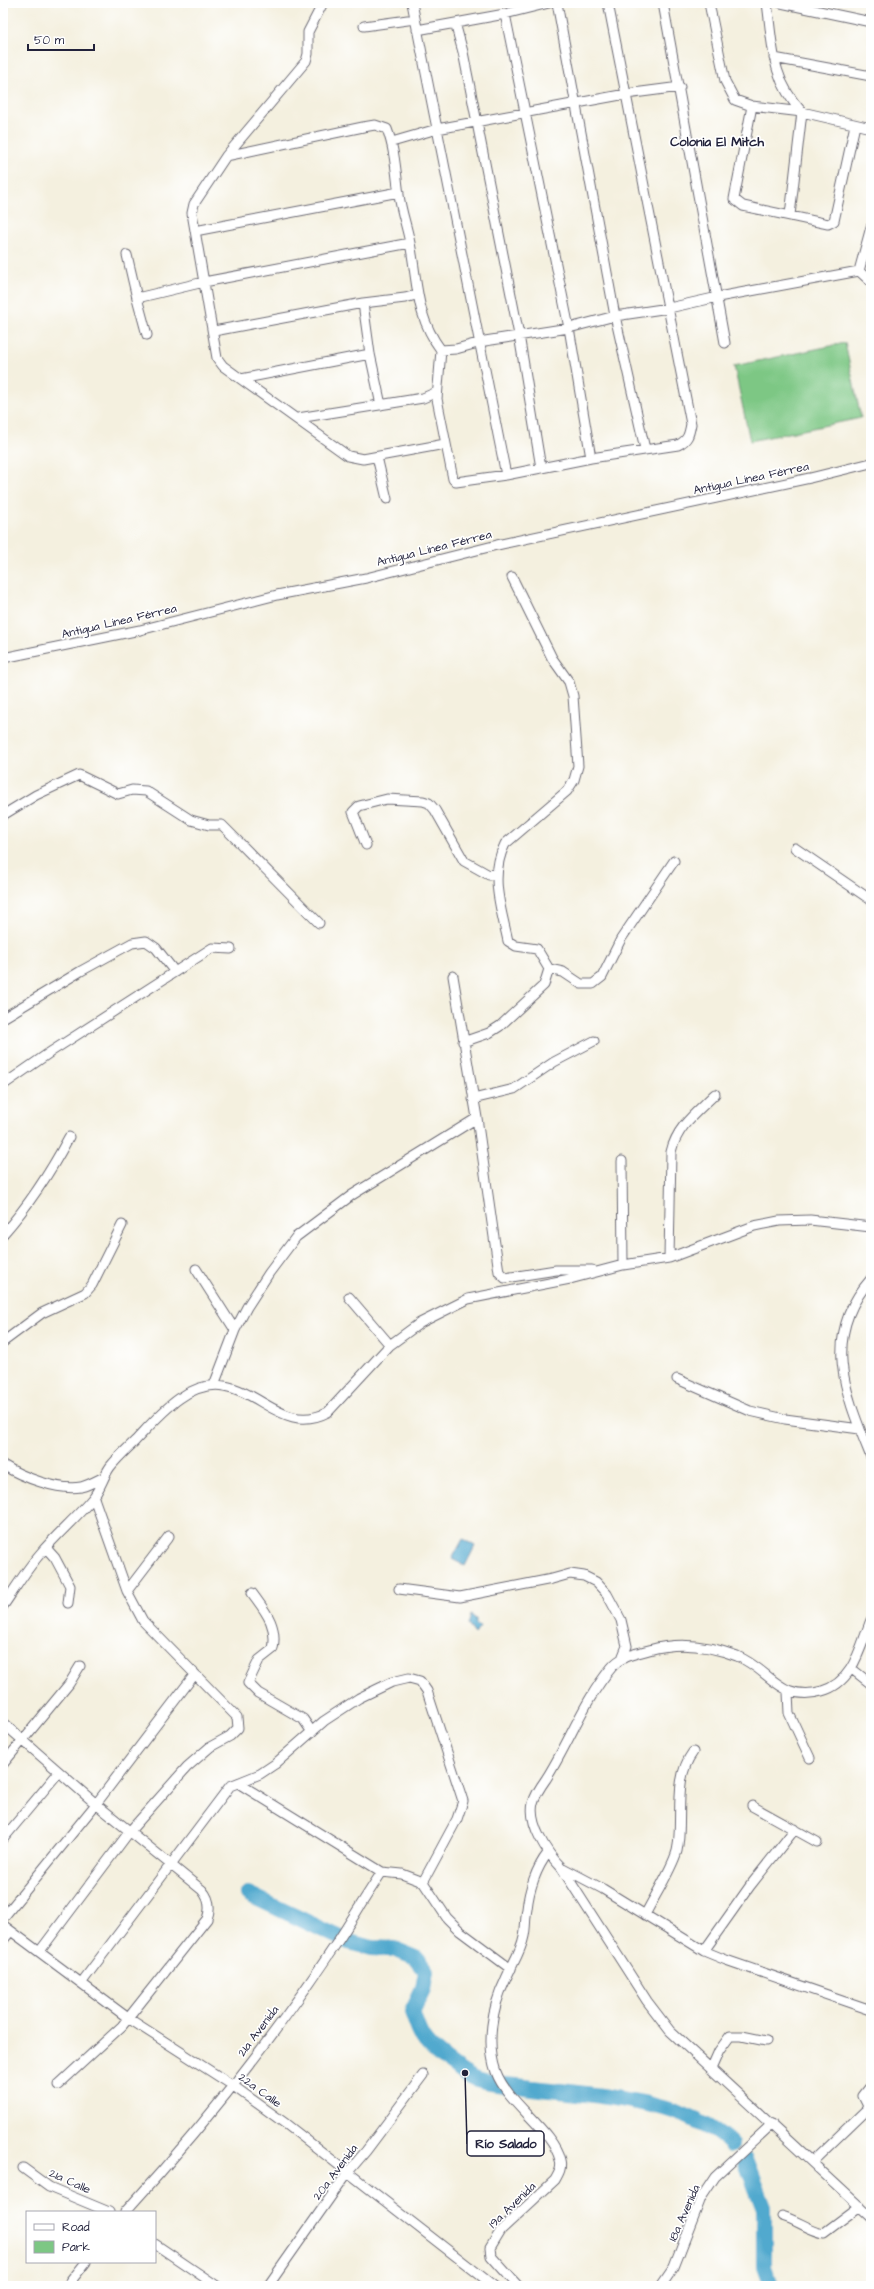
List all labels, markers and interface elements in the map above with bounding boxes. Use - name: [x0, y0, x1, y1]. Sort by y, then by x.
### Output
- scale bar: [28, 26, 94, 52]
- text: 50 m: [34, 32, 65, 49]
- district label: Colonia El Mitch: [670, 133, 764, 151]
- street label: Antigua Línea Férrea: [692, 458, 811, 500]
- street label: Antigua Línea Férrea: [375, 526, 494, 572]
- street label: Antigua Línea Férrea: [60, 600, 179, 644]
- street label: 21a Avenida: [234, 2002, 283, 2060]
- street label: 22a Calle: [235, 2069, 285, 2112]
- callout: Río Salado: [467, 2131, 544, 2156]
- text: Río Salado: [475, 2135, 537, 2153]
- street label: 20a Avenida: [309, 2141, 362, 2204]
- street label: 21a Calle: [46, 2165, 94, 2198]
- street label: 19a Avenida: [485, 2178, 540, 2232]
- street label: 18a Avenida: [664, 2182, 705, 2244]
- legend: [26, 2211, 156, 2263]
- text: Road: [62, 2219, 90, 2236]
- text: Park: [62, 2239, 90, 2256]

